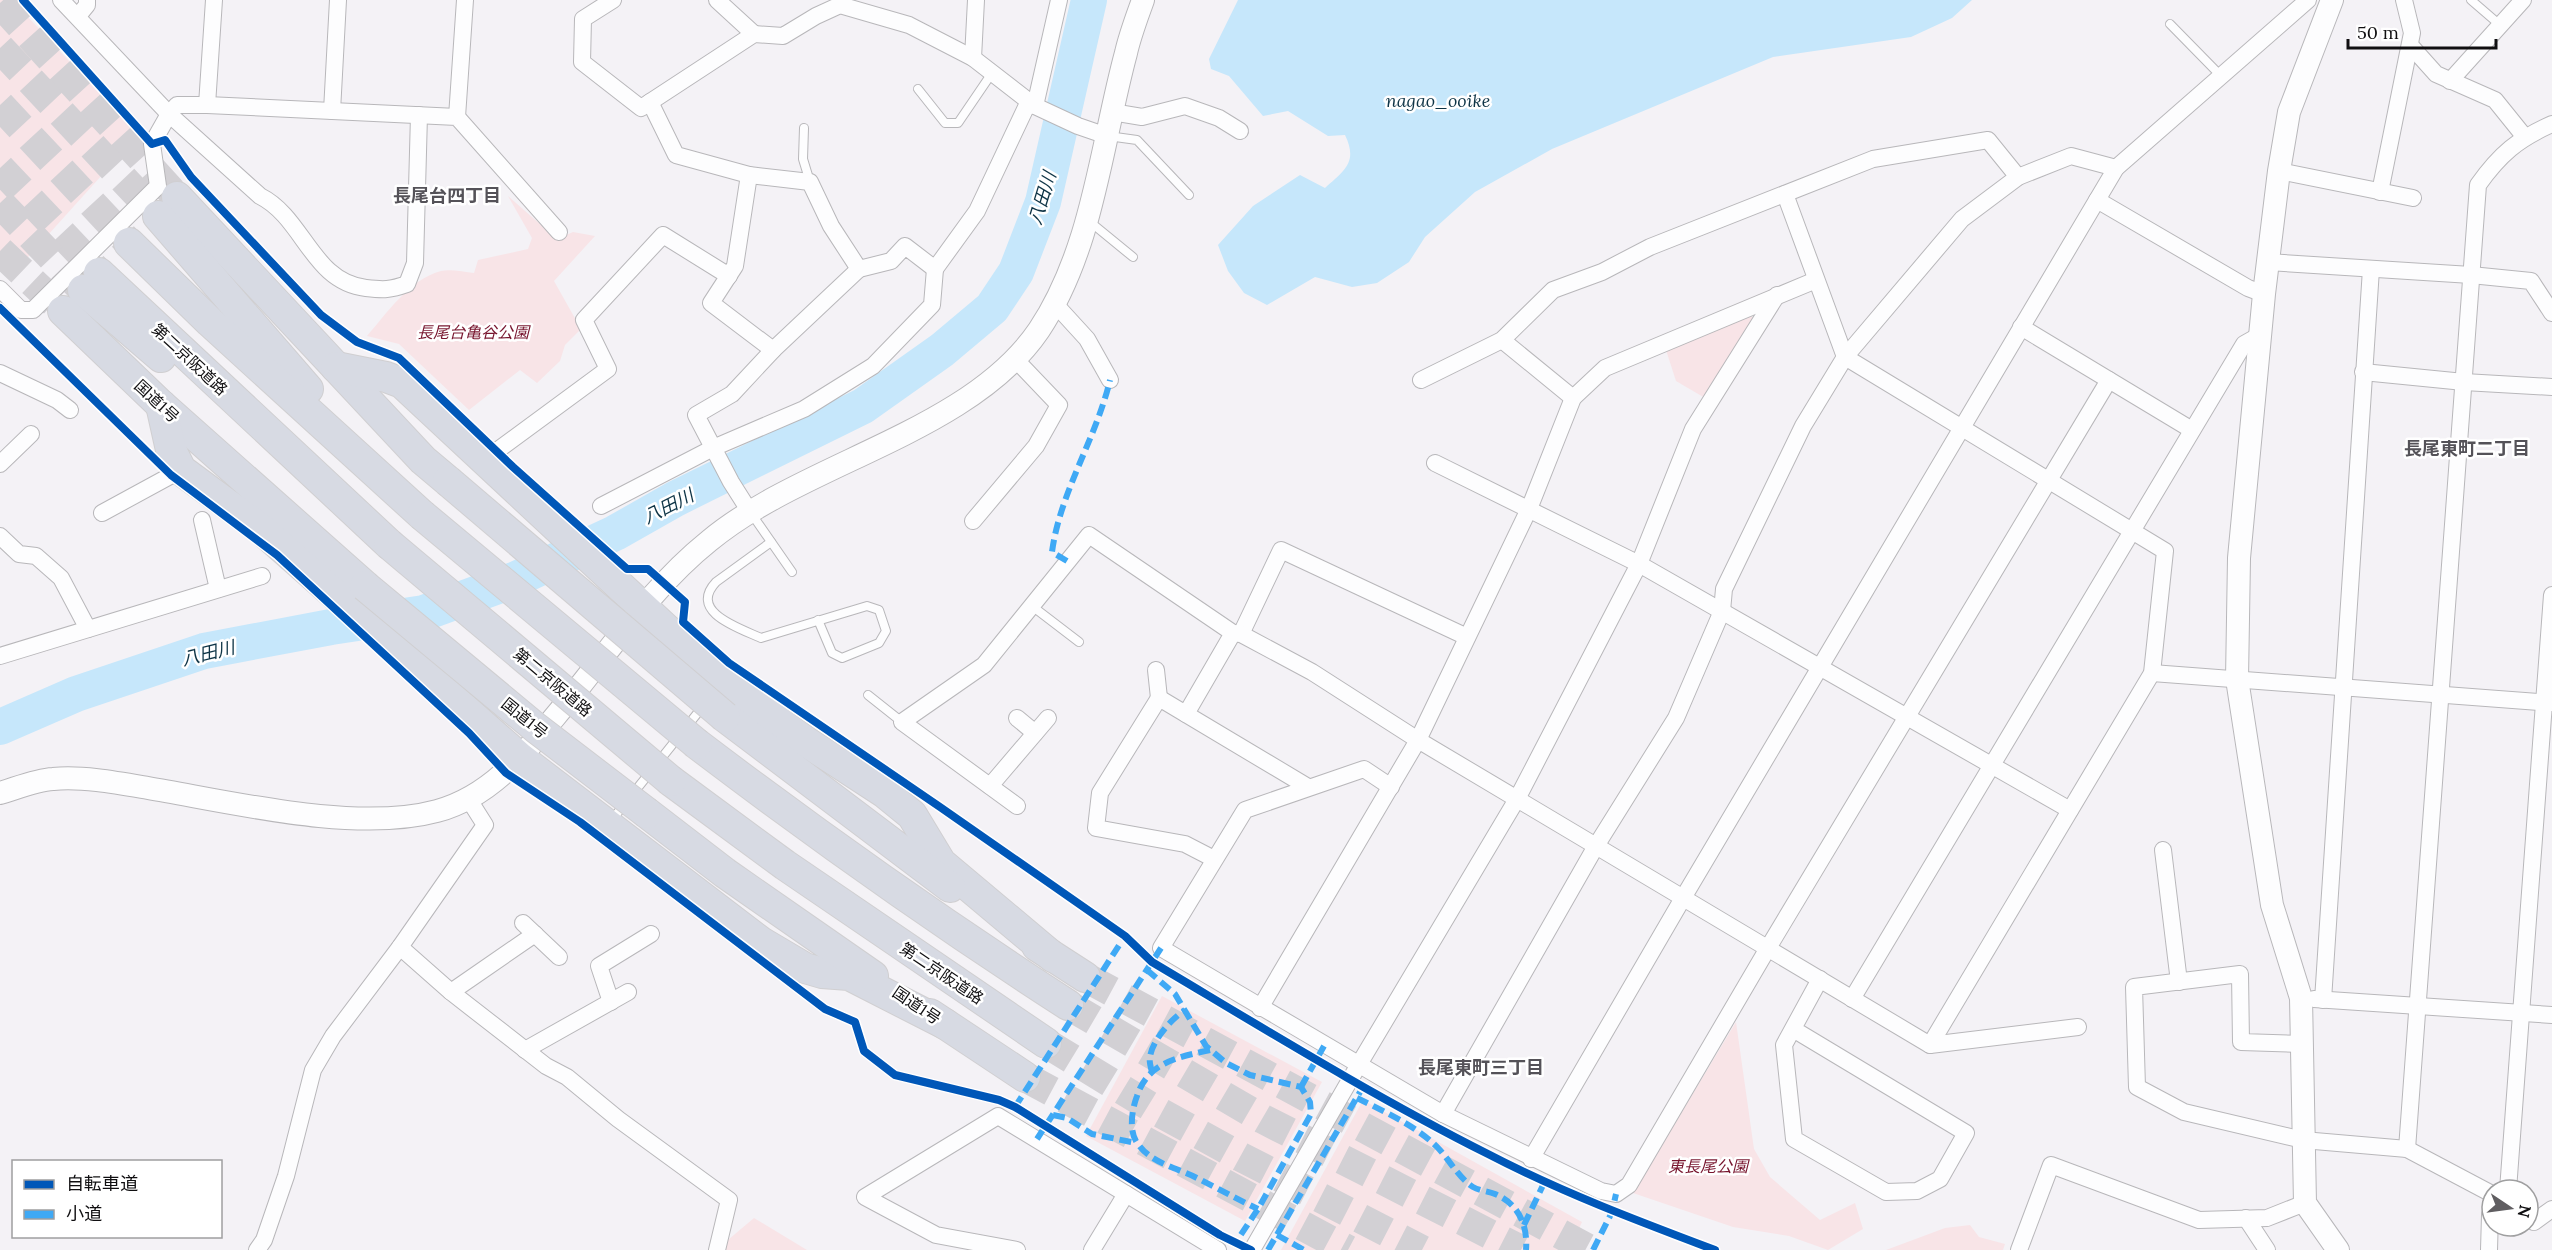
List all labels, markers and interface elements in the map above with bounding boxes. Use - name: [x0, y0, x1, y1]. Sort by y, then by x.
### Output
- scale bar: [2348, 12, 2496, 50]
- text: 50 m: [2357, 21, 2399, 44]
- water label: nagao_ooike: [1386, 89, 1490, 112]
- water label: 八田川: [1023, 167, 1061, 227]
- district label: 長尾台四丁目: [393, 184, 501, 207]
- street label: 第二京阪道路: [148, 319, 232, 399]
- park label: 長尾台亀谷公園: [417, 322, 531, 342]
- street label: 国道1号: [130, 375, 184, 427]
- district label: 長尾東町二丁目: [2404, 437, 2530, 460]
- water label: 八田川: [639, 483, 699, 529]
- water label: 八田川: [179, 635, 239, 671]
- street label: 第二京阪道路: [510, 643, 596, 721]
- street label: 国道1号: [498, 693, 552, 743]
- street label: 第二京阪道路: [897, 938, 987, 1008]
- street label: 国道1号: [889, 982, 945, 1028]
- district label: 長尾東町三丁目: [1418, 1056, 1544, 1079]
- park label: 東長尾公園: [1668, 1156, 1750, 1176]
- legend: [12, 1160, 222, 1238]
- text: 自転車道: [66, 1172, 138, 1195]
- north arrow: [2480, 1178, 2540, 1238]
- text: 小道: [66, 1202, 102, 1225]
- text: N: [2513, 1203, 2536, 1220]

